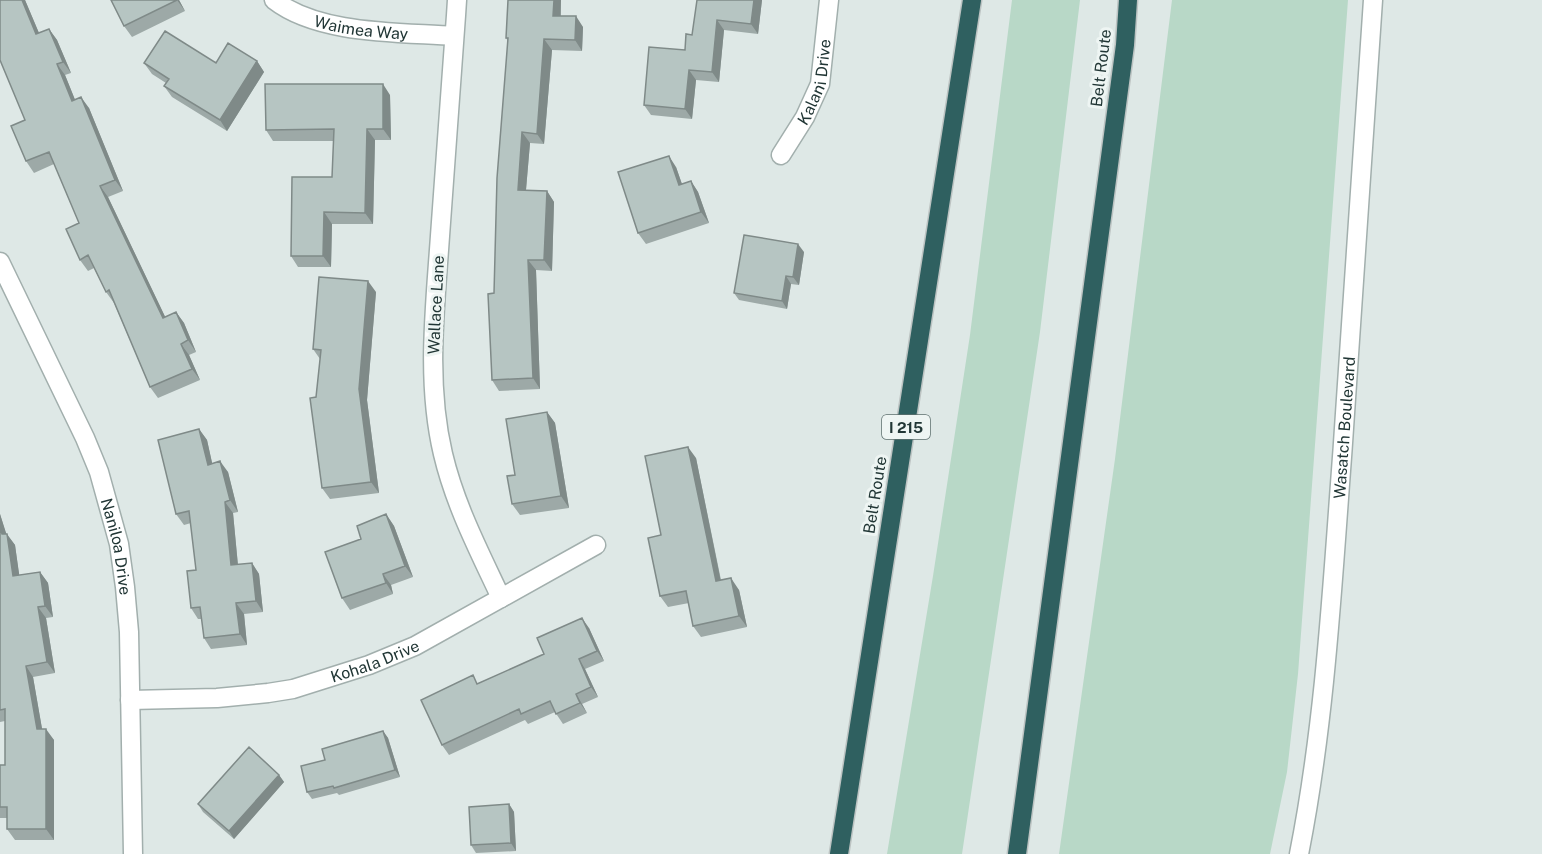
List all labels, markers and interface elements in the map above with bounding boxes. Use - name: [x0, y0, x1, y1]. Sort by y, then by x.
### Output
- street label: Waimea Way: [312, 11, 409, 43]
- street label: Belt Route: [1087, 28, 1115, 108]
- street label: Kalani Drive: [793, 38, 834, 128]
- street label: Wallace Lane: [424, 255, 448, 355]
- street label: Wasatch Boulevard: [1329, 356, 1359, 500]
- road number: I 215: [882, 415, 930, 439]
- street label: Belt Route: [860, 455, 890, 535]
- street label: Naniloa Drive: [97, 496, 135, 596]
- street label: Kohala Drive: [328, 636, 422, 686]

